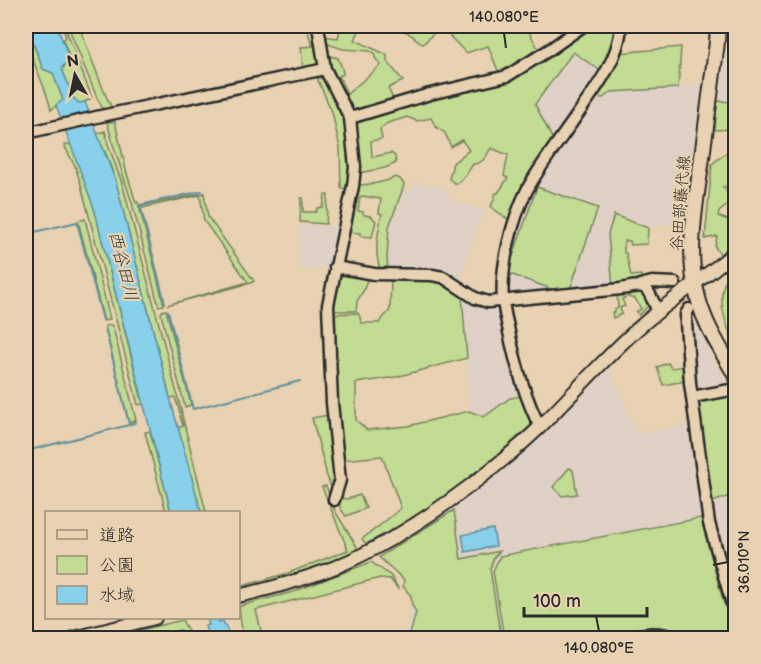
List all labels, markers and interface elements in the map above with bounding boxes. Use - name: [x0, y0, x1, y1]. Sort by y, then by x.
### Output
- text: 140.080°E: [469, 8, 539, 27]
- north arrow: [45, 45, 105, 105]
- text: N: [65, 51, 80, 72]
- street label: 谷田部藤代線: [667, 154, 695, 252]
- water label: 西谷田川: [104, 229, 142, 303]
- legend: [45, 511, 240, 619]
- text: 道路: [99, 525, 135, 546]
- text: 36.010°N: [735, 531, 754, 593]
- text: 公園: [99, 555, 135, 576]
- scale bar: [524, 580, 647, 618]
- text: 水域: [99, 585, 135, 606]
- text: 100 m: [533, 591, 581, 612]
- text: 140.080°E: [564, 639, 634, 658]

